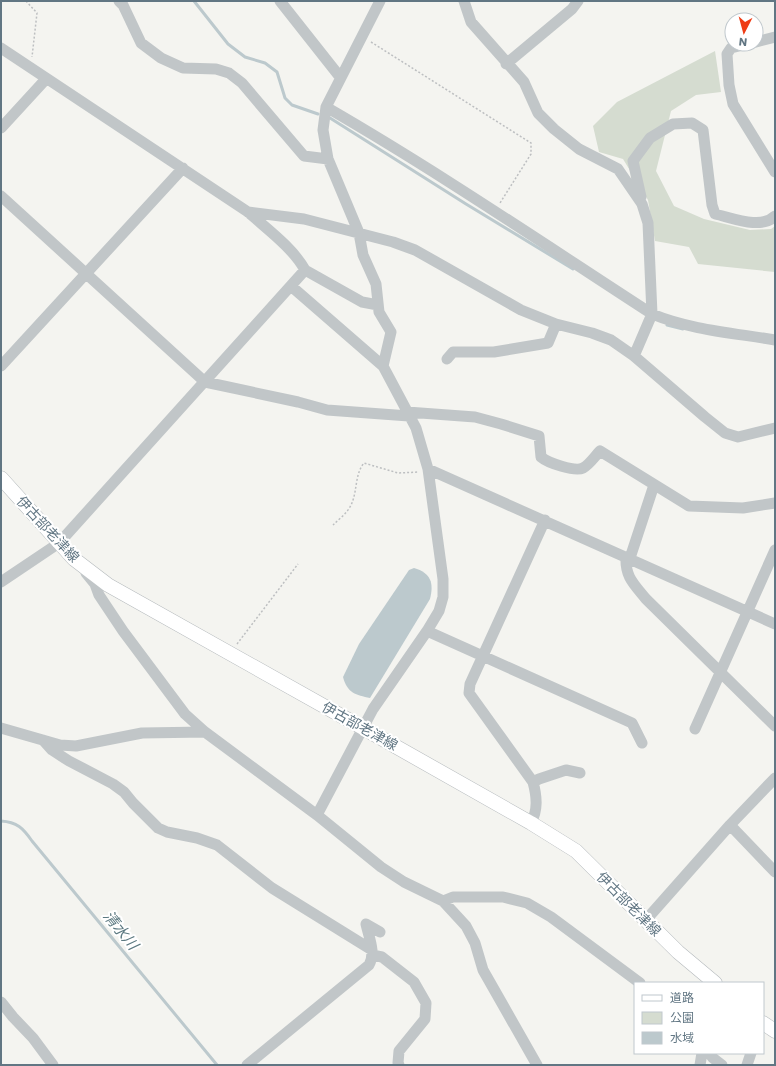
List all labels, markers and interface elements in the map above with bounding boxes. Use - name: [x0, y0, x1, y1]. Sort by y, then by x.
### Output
- north arrow: [724, 12, 764, 52]
- text: N: [738, 34, 748, 50]
- street label: 伊古部老津線: [12, 491, 84, 567]
- street label: 伊古部老津線: [318, 697, 402, 755]
- street label: 伊古部老津線: [592, 867, 666, 941]
- water label: 清水川: [99, 906, 145, 956]
- legend: [634, 982, 764, 1054]
- text: 道路: [670, 989, 694, 1006]
- text: 公園: [670, 1009, 694, 1026]
- text: 水域: [670, 1029, 694, 1046]

